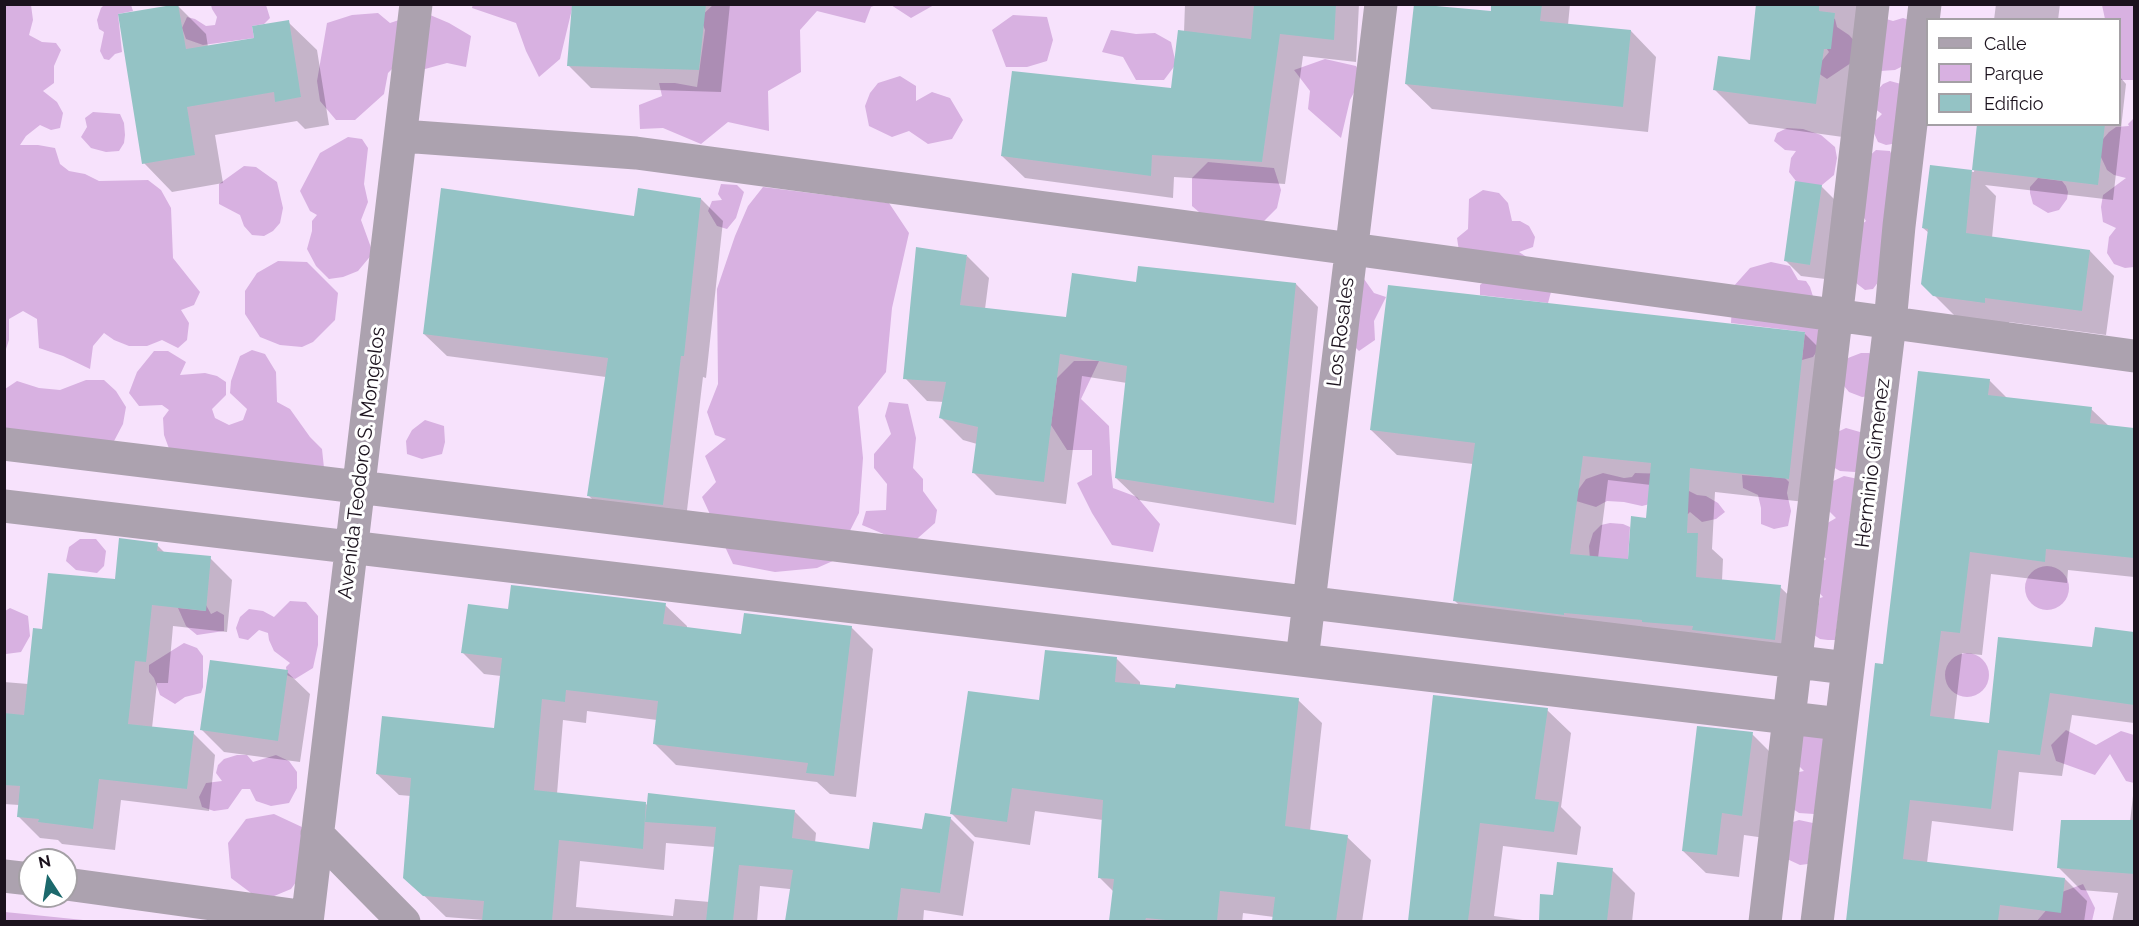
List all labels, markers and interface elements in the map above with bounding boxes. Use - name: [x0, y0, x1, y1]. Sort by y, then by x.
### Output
- legend: [1926, 18, 2121, 126]
- text: Calle: [1984, 33, 2027, 54]
- text: Parque: [1984, 63, 2043, 84]
- text: Edificio: [1984, 93, 2043, 114]
- street label: Los Rosales: [1322, 276, 1360, 388]
- street label: Avenida Teodoro S. Mongelos: [333, 326, 391, 600]
- street label: Herminio Gimenez: [1851, 377, 1895, 549]
- north arrow: [18, 848, 78, 908]
- text: N: [37, 851, 53, 872]

